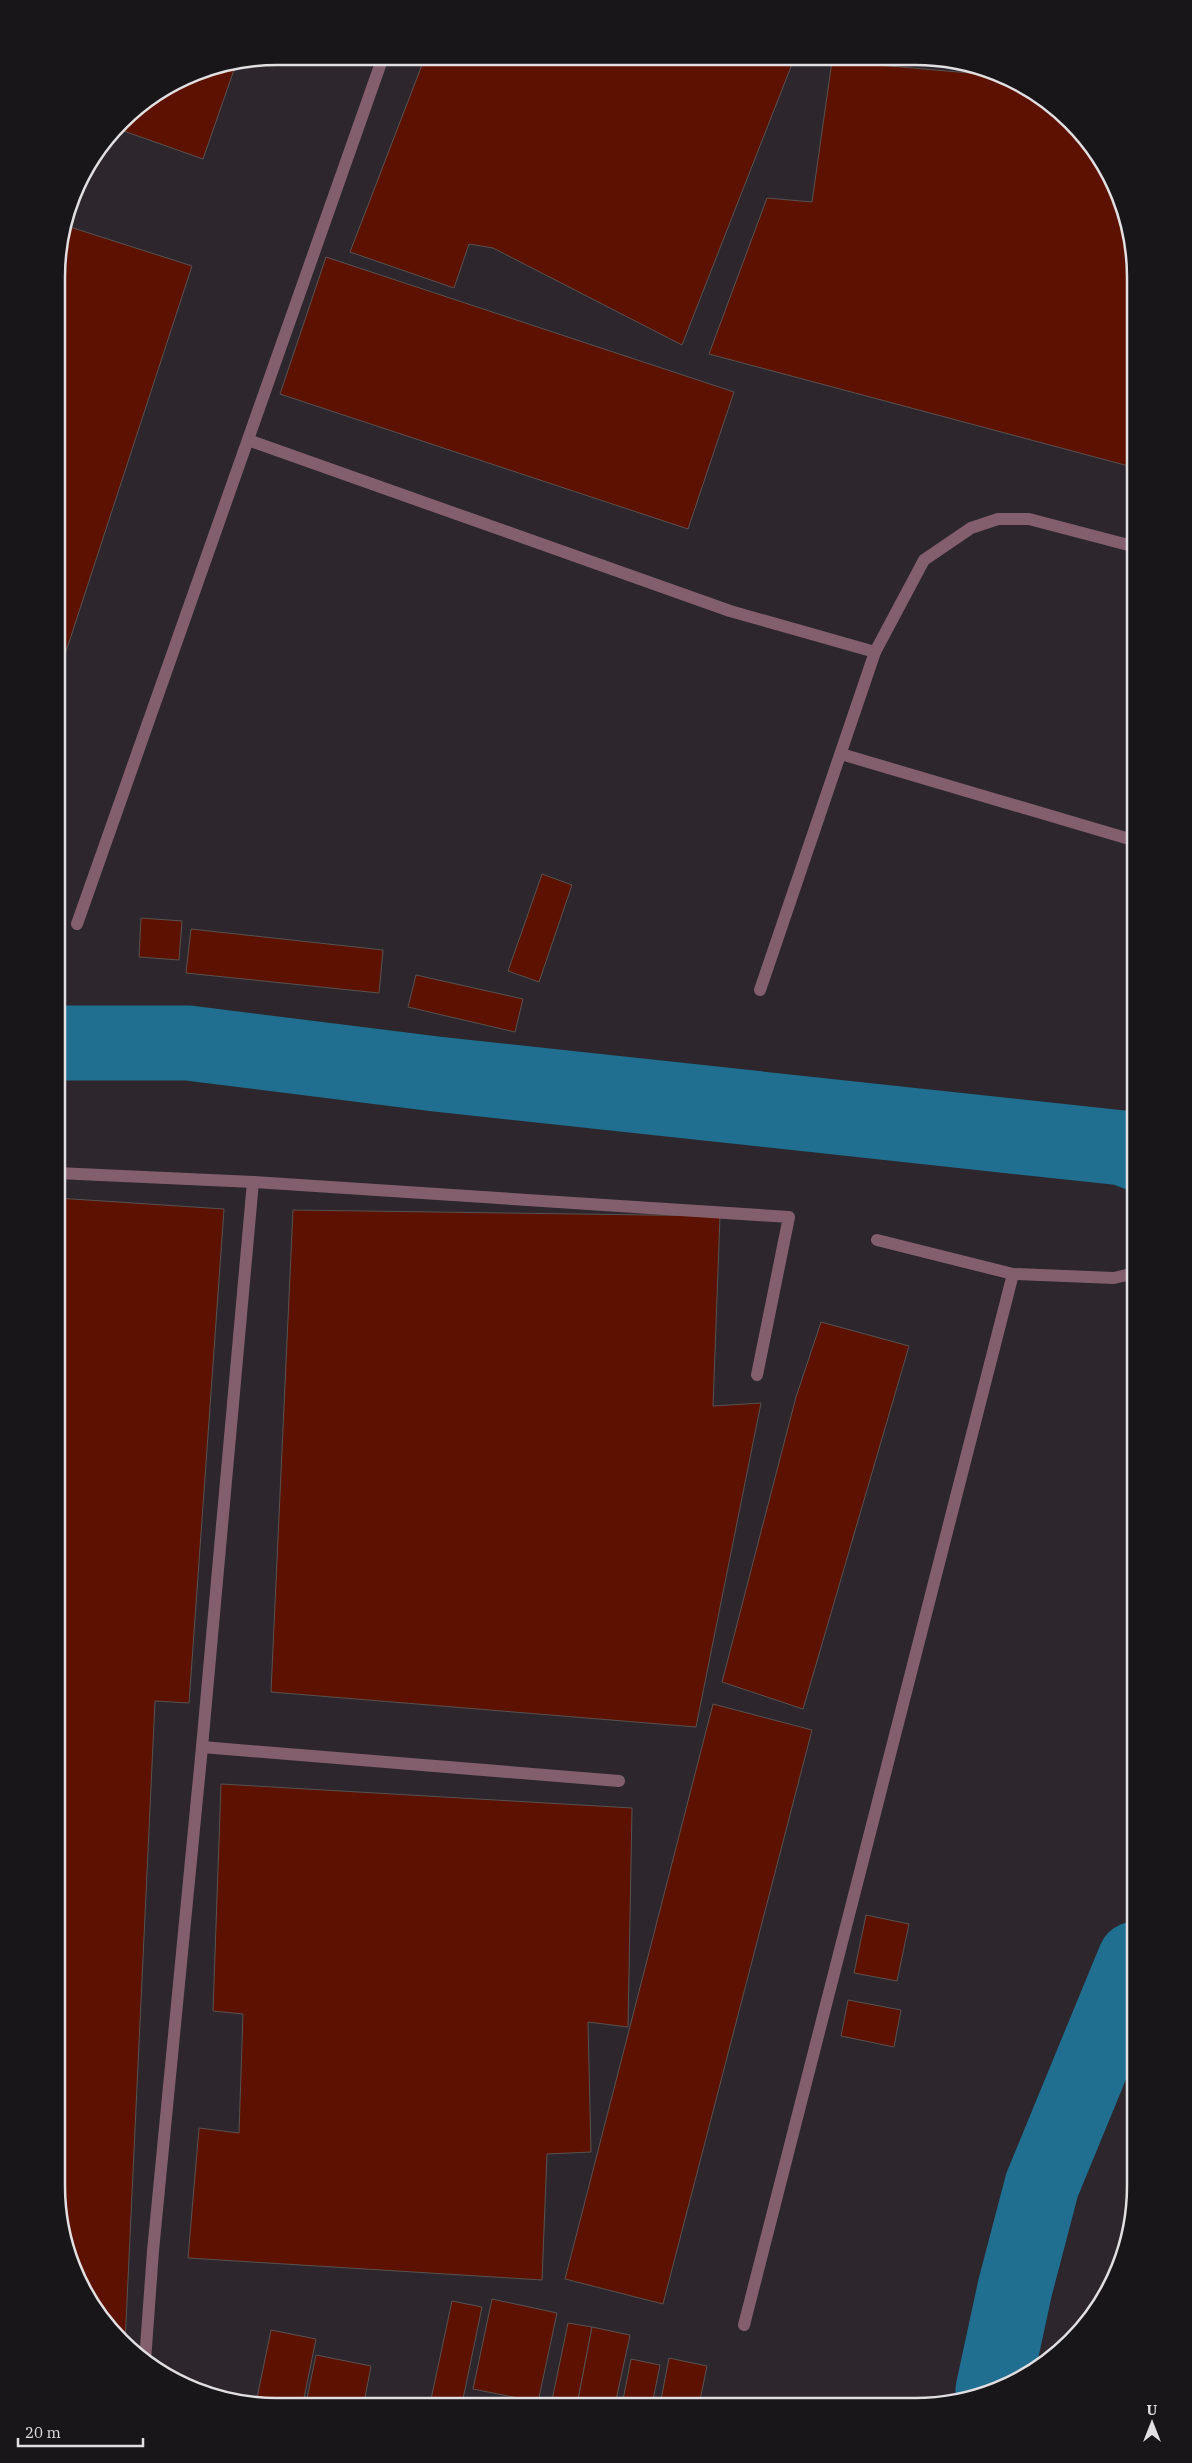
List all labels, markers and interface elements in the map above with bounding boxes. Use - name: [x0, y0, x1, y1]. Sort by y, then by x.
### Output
- north arrow: [1127, 2398, 1177, 2448]
- text: U: [1147, 2401, 1158, 2419]
- scale bar: [18, 2416, 142, 2448]
- text: 20 m: [25, 2423, 61, 2442]

